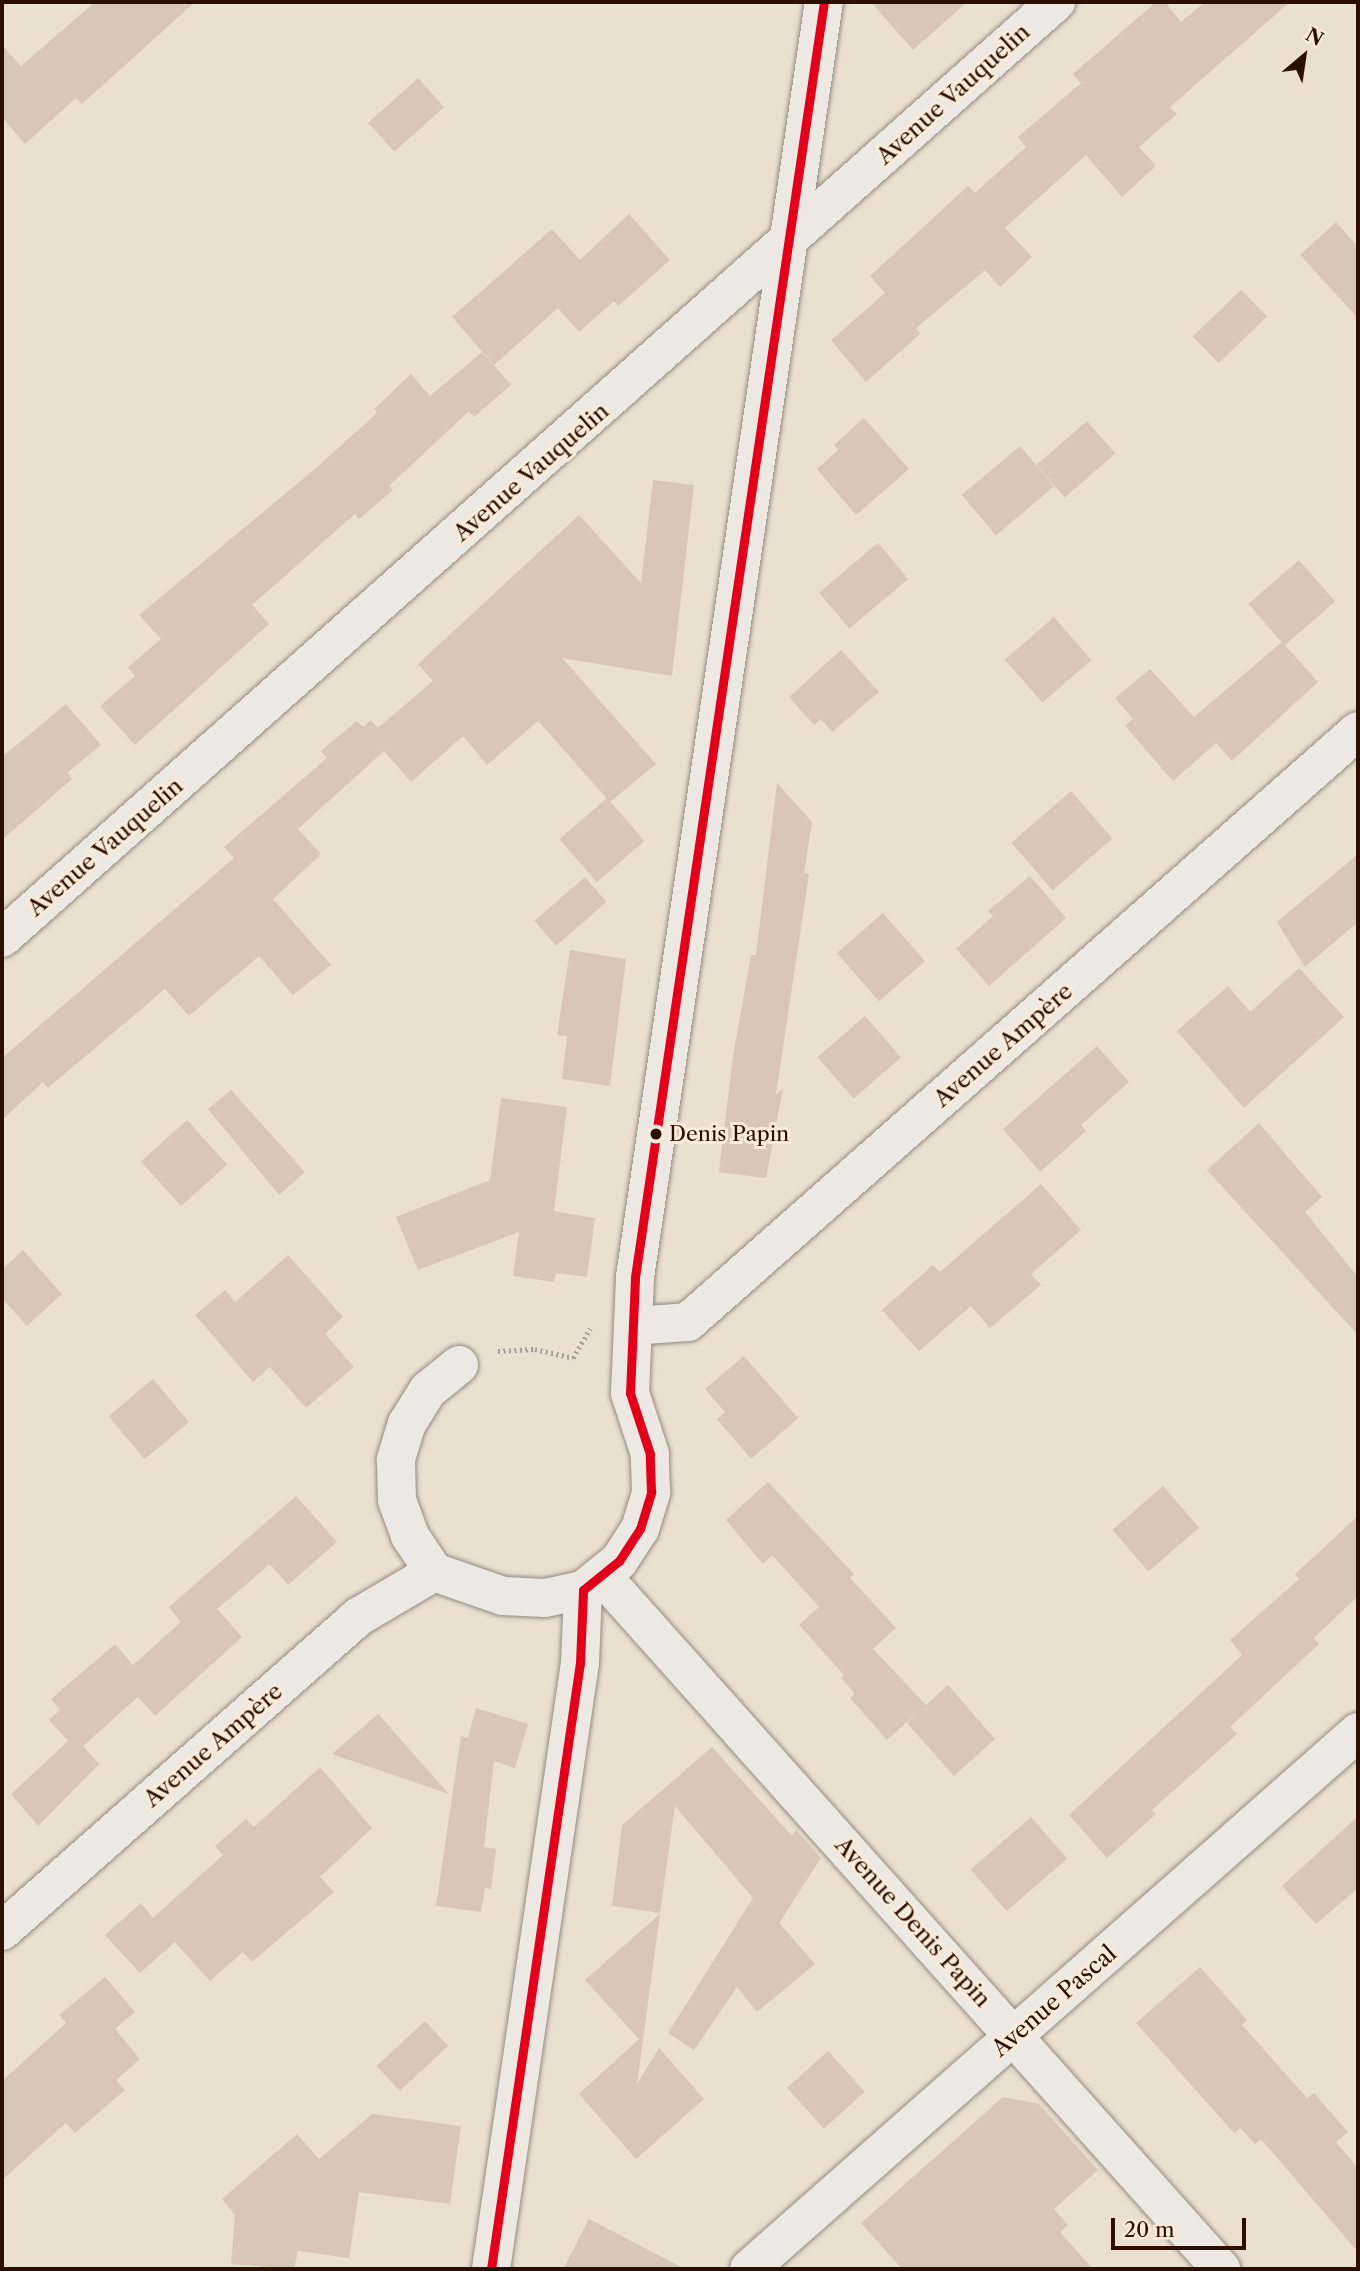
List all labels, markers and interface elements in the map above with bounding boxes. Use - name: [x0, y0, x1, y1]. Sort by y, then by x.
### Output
- street label: Avenue Vauquelin: [870, 18, 1036, 170]
- north arrow: [1269, 21, 1339, 91]
- text: N: [1302, 23, 1327, 51]
- street label: Avenue Vauquelin: [447, 397, 615, 547]
- street label: Avenue Vauquelin: [21, 772, 189, 922]
- street label: Avenue Ampère: [928, 977, 1078, 1113]
- place label: Denis Papin: [669, 1121, 789, 1147]
- marker: Denis Papin: [649, 1127, 663, 1141]
- street label: Avenue Ampère: [138, 1677, 288, 1813]
- street label: Avenue Denis Papin: [829, 1831, 997, 2013]
- street label: Avenue Pascal: [986, 1939, 1122, 2063]
- scale bar: [1115, 2204, 1250, 2248]
- text: 20 m: [1124, 2217, 1175, 2242]

